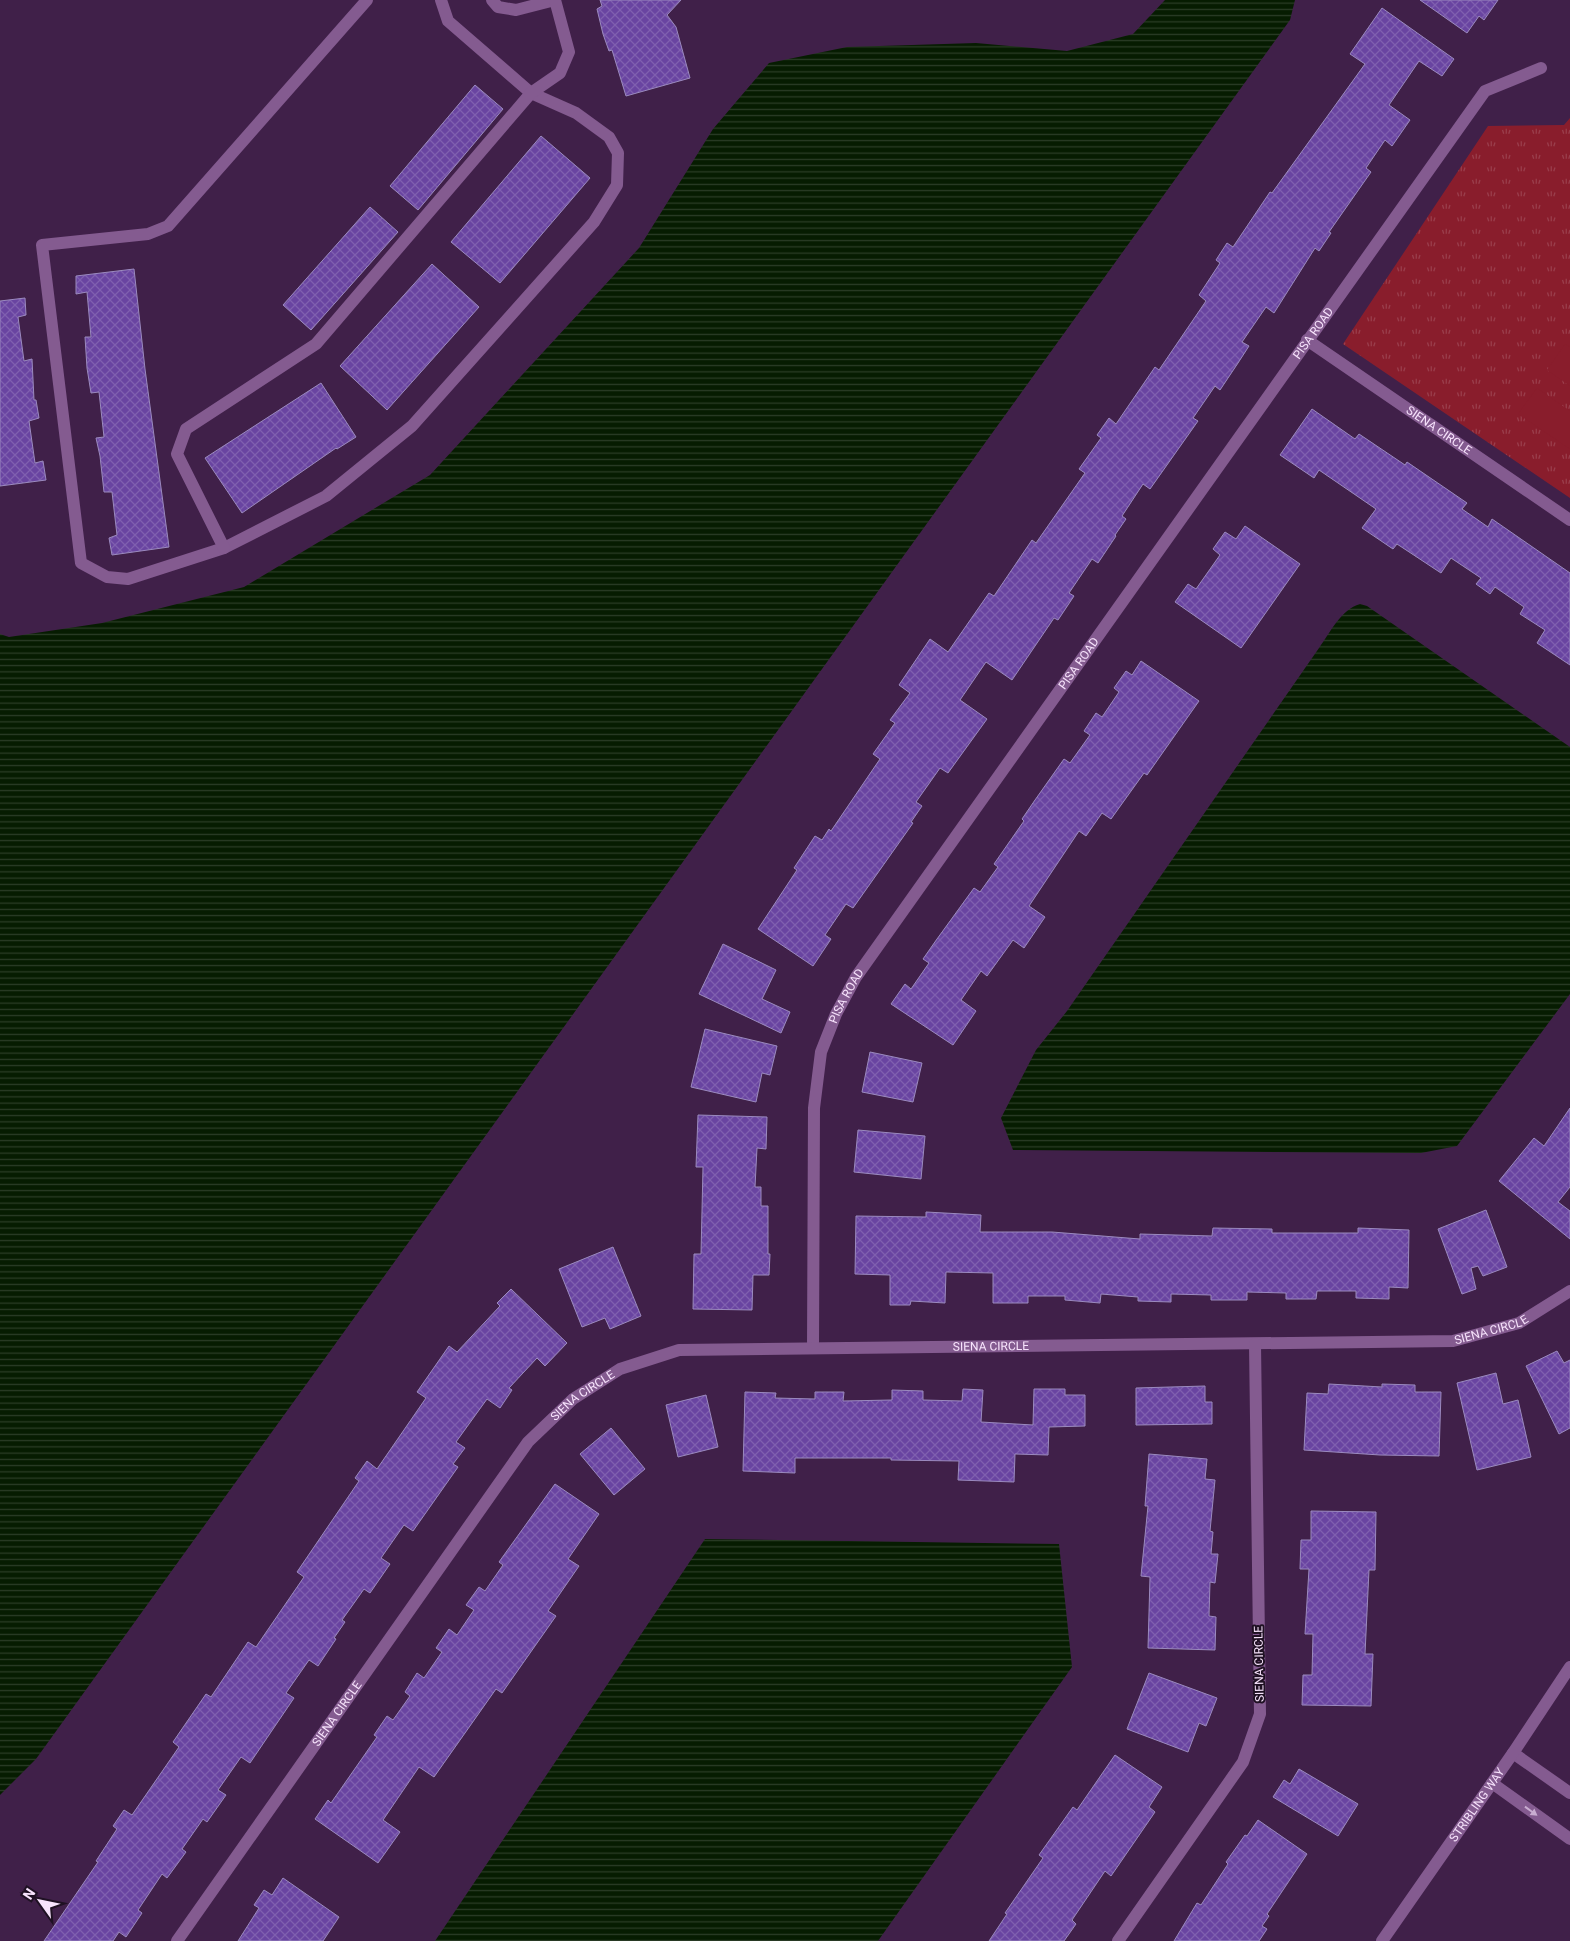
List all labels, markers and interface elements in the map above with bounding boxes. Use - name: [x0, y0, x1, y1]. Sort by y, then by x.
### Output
- street label: PISA ROAD: [1290, 304, 1336, 362]
- street label: SIENA CIRCLE: [1404, 403, 1475, 458]
- street label: PISA ROAD: [1056, 635, 1102, 692]
- street label: PISA ROAD: [826, 966, 867, 1025]
- street label: SIENA CIRCLE: [1453, 1312, 1531, 1347]
- street label: SIENA CIRCLE: [953, 1339, 1029, 1354]
- street label: SIENA CIRCLE: [548, 1367, 617, 1424]
- street label: SIENA CIRCLE: [1251, 1626, 1267, 1702]
- street label: SIENA CIRCLE: [309, 1678, 365, 1749]
- street label: STRIBLING WAY: [1446, 1765, 1508, 1844]
- one-way arrow: [1524, 1806, 1538, 1816]
- north arrow: [15, 1876, 65, 1926]
- text: N: [20, 1885, 39, 1902]

